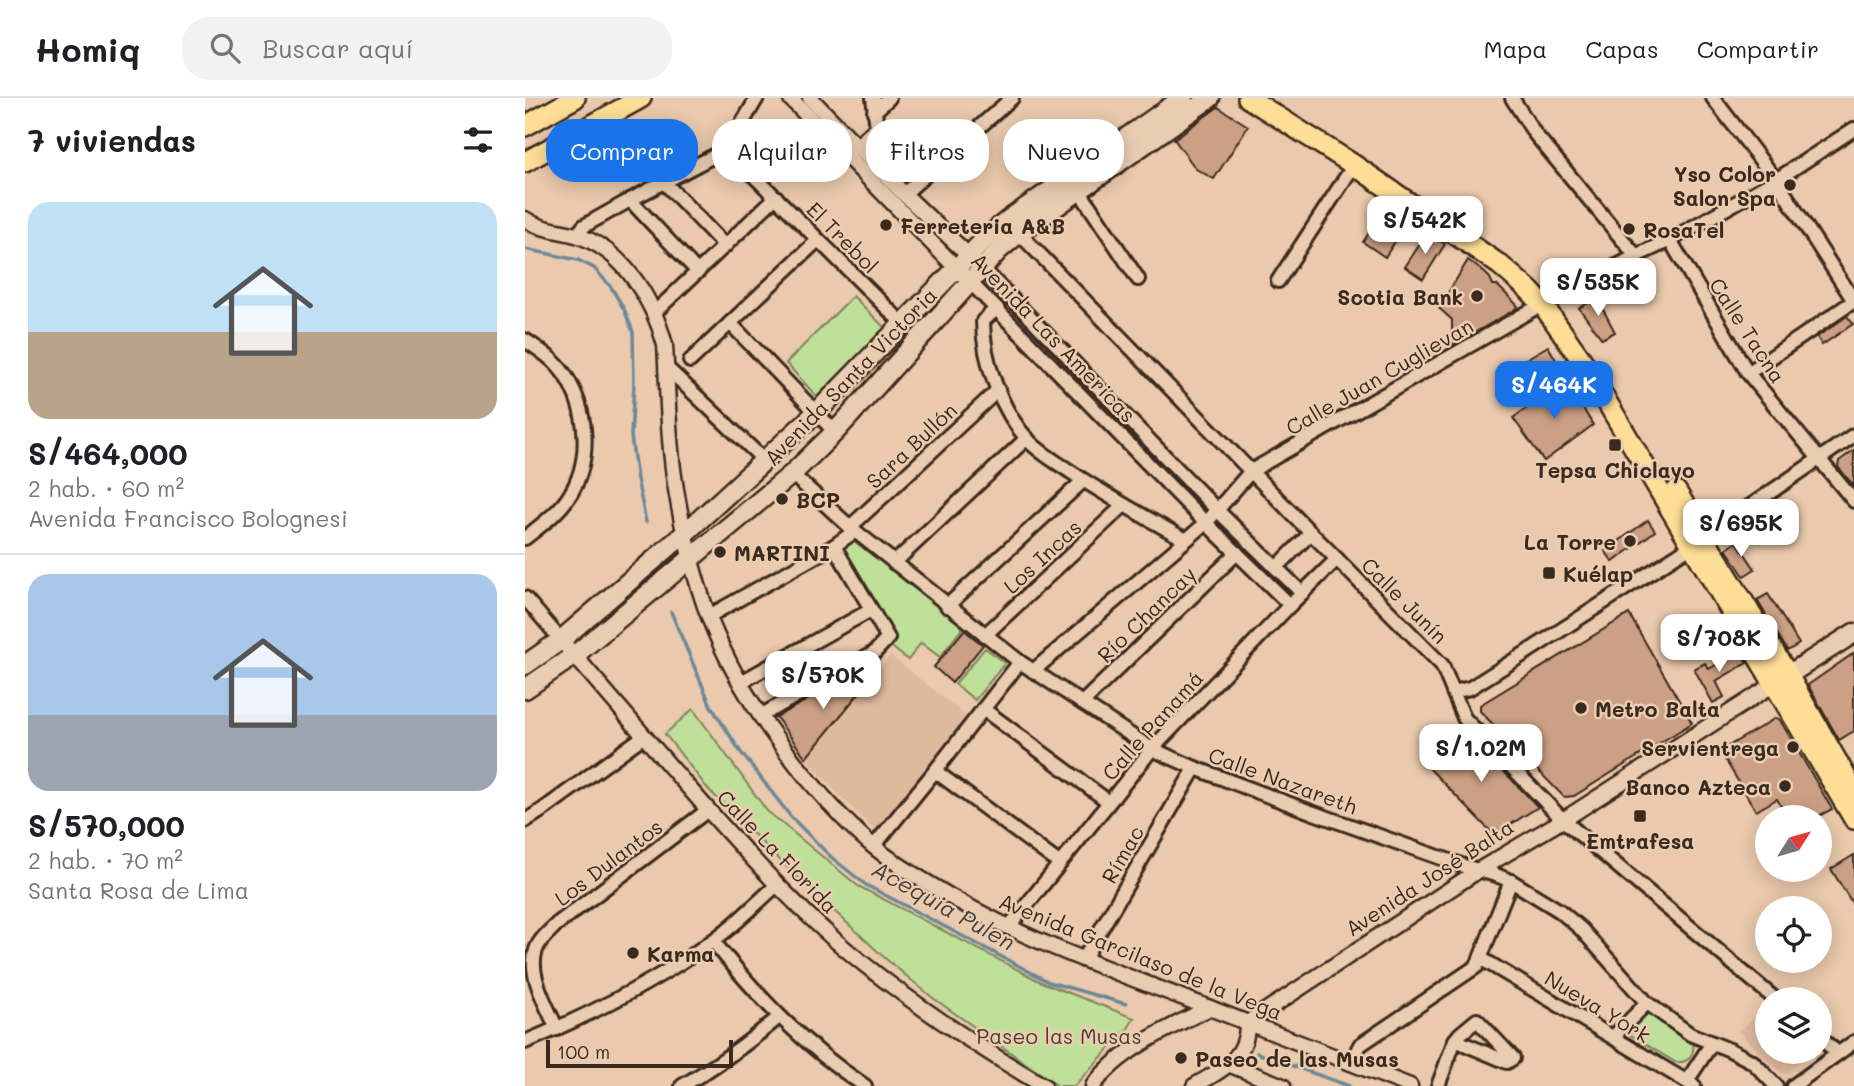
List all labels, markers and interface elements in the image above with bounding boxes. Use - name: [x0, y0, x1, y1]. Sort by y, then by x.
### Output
- search box: [182, 17, 672, 80]
- text: Homiq: [35, 27, 140, 70]
- icon: search: [206, 29, 244, 67]
- text: Buscar aquí: [262, 31, 413, 65]
- text: Mapa: [1483, 33, 1547, 64]
- text: Capas: [1585, 33, 1659, 64]
- text: Compartir: [1697, 33, 1819, 64]
- chip: Comprar: [546, 119, 698, 182]
- chip: Alquilar: [712, 119, 852, 182]
- chip: Filtros: [866, 119, 989, 182]
- chip: Nuevo: [1003, 119, 1124, 182]
- text: 7 viviendas: [28, 120, 196, 160]
- icon: filters: [459, 121, 497, 159]
- place label: Yso Color Salon Spa: [1673, 160, 1776, 211]
- marker: Yso Color Salon Spa: [1782, 177, 1798, 193]
- street label: El Trebol: [802, 196, 884, 278]
- pin: S/542K: [1368, 197, 1482, 256]
- text: S/542K: [1383, 204, 1467, 234]
- place label: Ferreteria A&B: [900, 212, 1065, 239]
- place label: RosaTel: [1643, 216, 1724, 243]
- marker: Ferreteria A&B: [878, 217, 894, 233]
- marker: RosaTel: [1621, 221, 1637, 237]
- street label: Avenida Las Americas: [966, 246, 1142, 428]
- icon: home: [200, 248, 326, 374]
- pin: S/535K: [1541, 258, 1655, 318]
- text: S/535K: [1556, 266, 1640, 296]
- street label: Calle Tacna: [1704, 272, 1792, 388]
- street label: Avenida Santa Victoria: [758, 281, 942, 471]
- place label: Scotia Bank: [1337, 283, 1463, 310]
- marker: Scotia Bank: [1469, 288, 1485, 304]
- street label: Calle Juan Cuglievan: [1280, 311, 1478, 441]
- pin: S/464K: [1497, 362, 1611, 421]
- text: S/464K: [1511, 369, 1597, 399]
- street label: Sara Bullón: [860, 396, 962, 494]
- text: S/464,000: [28, 433, 188, 473]
- marker: Tepsa Chiclayo: [1607, 437, 1623, 453]
- place label: Tepsa Chiclayo: [1535, 456, 1695, 484]
- text: 2 hab. · 60 m²: [28, 473, 184, 503]
- place label: BCP: [796, 486, 840, 513]
- marker: BCP: [774, 491, 790, 507]
- pin: S/695K: [1684, 500, 1798, 559]
- text: Avenida Francisco Bolognesi: [28, 503, 348, 533]
- text: S/695K: [1699, 507, 1783, 537]
- street label: Los Incas: [997, 513, 1087, 599]
- place label: La Torre: [1524, 528, 1616, 555]
- marker: La Torre: [1622, 533, 1638, 549]
- place label: MARTINI: [734, 539, 830, 566]
- marker: MARTINI: [712, 544, 728, 560]
- street label: Calle Junín: [1356, 551, 1454, 649]
- street label: Río Chancay: [1091, 560, 1201, 668]
- place label: Kuélap: [1563, 560, 1633, 587]
- marker: Kuélap: [1541, 565, 1557, 581]
- pin: S/708K: [1662, 614, 1776, 674]
- icon: home: [200, 620, 326, 746]
- text: S/708K: [1677, 622, 1761, 652]
- pin: S/570K: [766, 652, 880, 711]
- text: S/570K: [781, 659, 865, 689]
- street label: Calle Panamá: [1096, 664, 1208, 786]
- place label: Metro Balta: [1595, 695, 1720, 722]
- marker: Metro Balta: [1573, 700, 1589, 716]
- pin: S/1.02M: [1416, 724, 1546, 784]
- text: S/1.02M: [1435, 732, 1527, 762]
- place label: Servientrega: [1641, 734, 1779, 761]
- marker: Servientrega: [1785, 739, 1801, 755]
- street label: Calle Nazareth: [1205, 741, 1361, 819]
- place label: Banco Azteca: [1625, 773, 1771, 800]
- marker: Banco Azteca: [1777, 778, 1793, 794]
- street label: Calle La Florida: [712, 783, 844, 919]
- text: S/570,000: [28, 805, 185, 845]
- north arrow: [1755, 805, 1832, 882]
- map controls: [1755, 805, 1832, 1064]
- marker: Emtrafesa: [1632, 808, 1648, 824]
- street label: Avenida José Balta: [1340, 812, 1518, 942]
- street label: Los Dulantos: [549, 813, 667, 911]
- street label: Rímac: [1095, 820, 1149, 888]
- place label: Emtrafesa: [1586, 827, 1694, 854]
- text: 2 hab. · 70 m²: [28, 845, 183, 875]
- water label: Acequia Pulen: [867, 853, 1021, 957]
- text: Santa Rosa de Lima: [28, 875, 249, 905]
- street label: Avenida Garcilaso de la Vega: [995, 887, 1287, 1025]
- button: locate: [1755, 896, 1832, 973]
- place label: Karma: [647, 940, 714, 967]
- marker: Karma: [625, 945, 641, 961]
- street label: Nueva York: [1540, 964, 1656, 1048]
- button: layers: [1755, 987, 1832, 1064]
- park label: Paseo las Musas: [976, 1022, 1142, 1049]
- scale bar: [546, 1037, 733, 1069]
- text: 100 m: [557, 1039, 610, 1064]
- place label: Paseo de las Musas: [1195, 1045, 1399, 1072]
- marker: Paseo de las Musas: [1173, 1050, 1189, 1066]

